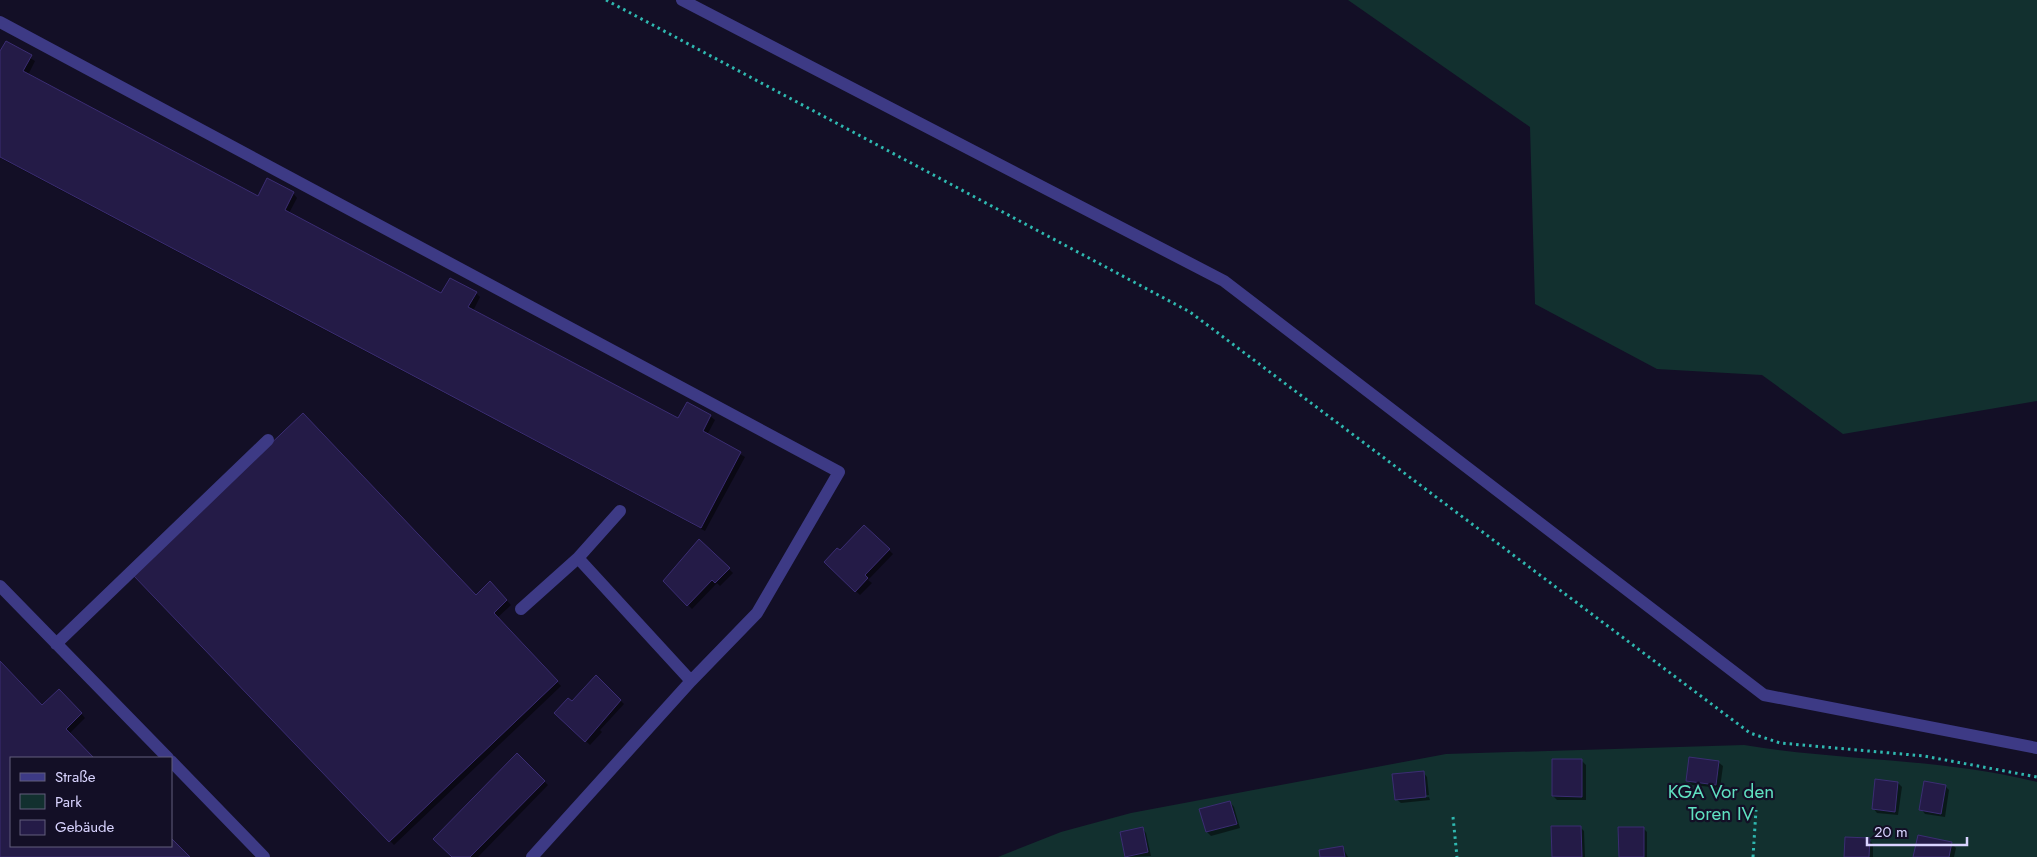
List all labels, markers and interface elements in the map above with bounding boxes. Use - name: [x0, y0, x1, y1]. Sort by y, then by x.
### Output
- legend: [10, 757, 172, 847]
- text: Straße: [55, 766, 96, 788]
- park label: KGA Vor den Toren IV: [1668, 778, 1774, 827]
- text: Park: [55, 791, 82, 813]
- scale bar: [1867, 814, 1967, 846]
- text: Gebäude: [55, 816, 115, 838]
- text: 20 m: [1874, 821, 1908, 843]

